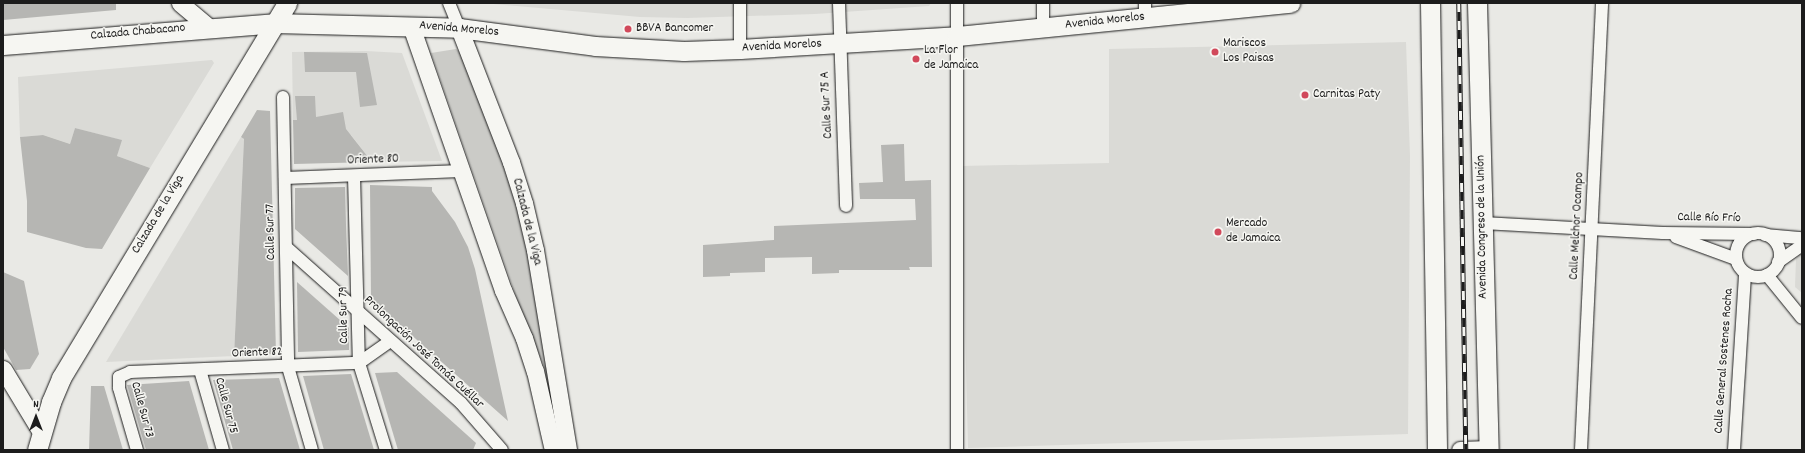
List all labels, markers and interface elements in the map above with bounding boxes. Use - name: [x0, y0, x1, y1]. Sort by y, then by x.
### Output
- street label: Avenida Morelos: [1064, 10, 1146, 34]
- street label: Avenida Morelos: [418, 19, 500, 41]
- street label: Calzada Chabacano: [90, 21, 186, 45]
- place label: BBVA Bancomer: [636, 21, 713, 37]
- marker: BBVA Bancomer: [623, 24, 633, 34]
- street label: Avenida Morelos: [742, 37, 822, 57]
- place label: Mariscos Los Paisas: [1223, 37, 1274, 68]
- place label: La Flor de Jamaica: [924, 44, 978, 75]
- marker: Mariscos Los Paisas: [1210, 47, 1220, 57]
- marker: La Flor de Jamaica: [911, 54, 921, 64]
- street label: Calle Sur 75 A: [818, 71, 838, 139]
- place label: Carnitas Paty: [1313, 87, 1380, 103]
- marker: Carnitas Paty: [1300, 90, 1310, 100]
- street label: Oriente 80: [347, 152, 399, 170]
- street label: Avenida Congreso de la Unión: [1474, 155, 1492, 299]
- street label: Calle Melchor Ocampo: [1567, 172, 1589, 280]
- street label: Calzada de la Viga: [129, 173, 189, 257]
- street label: Calzada de la Viga: [508, 177, 544, 267]
- street label: Calle Sur 77: [264, 204, 280, 260]
- street label: Calle Río Frío: [1677, 211, 1741, 227]
- place label: Mercado de Jamaica: [1226, 217, 1280, 248]
- marker: Mercado de Jamaica: [1213, 227, 1223, 237]
- street label: Calle Sur 79: [337, 286, 353, 344]
- street label: Calle General Sostenes Rocha: [1712, 288, 1738, 434]
- street label: Prolongación José Tomás Cuéllar: [360, 293, 486, 413]
- street label: Oriente 82: [231, 345, 283, 363]
- street label: Calle Sur 75: [210, 376, 240, 436]
- street label: Calle Sur 73: [126, 380, 156, 440]
- north arrow: [16, 397, 56, 437]
- text: N: [33, 397, 39, 413]

